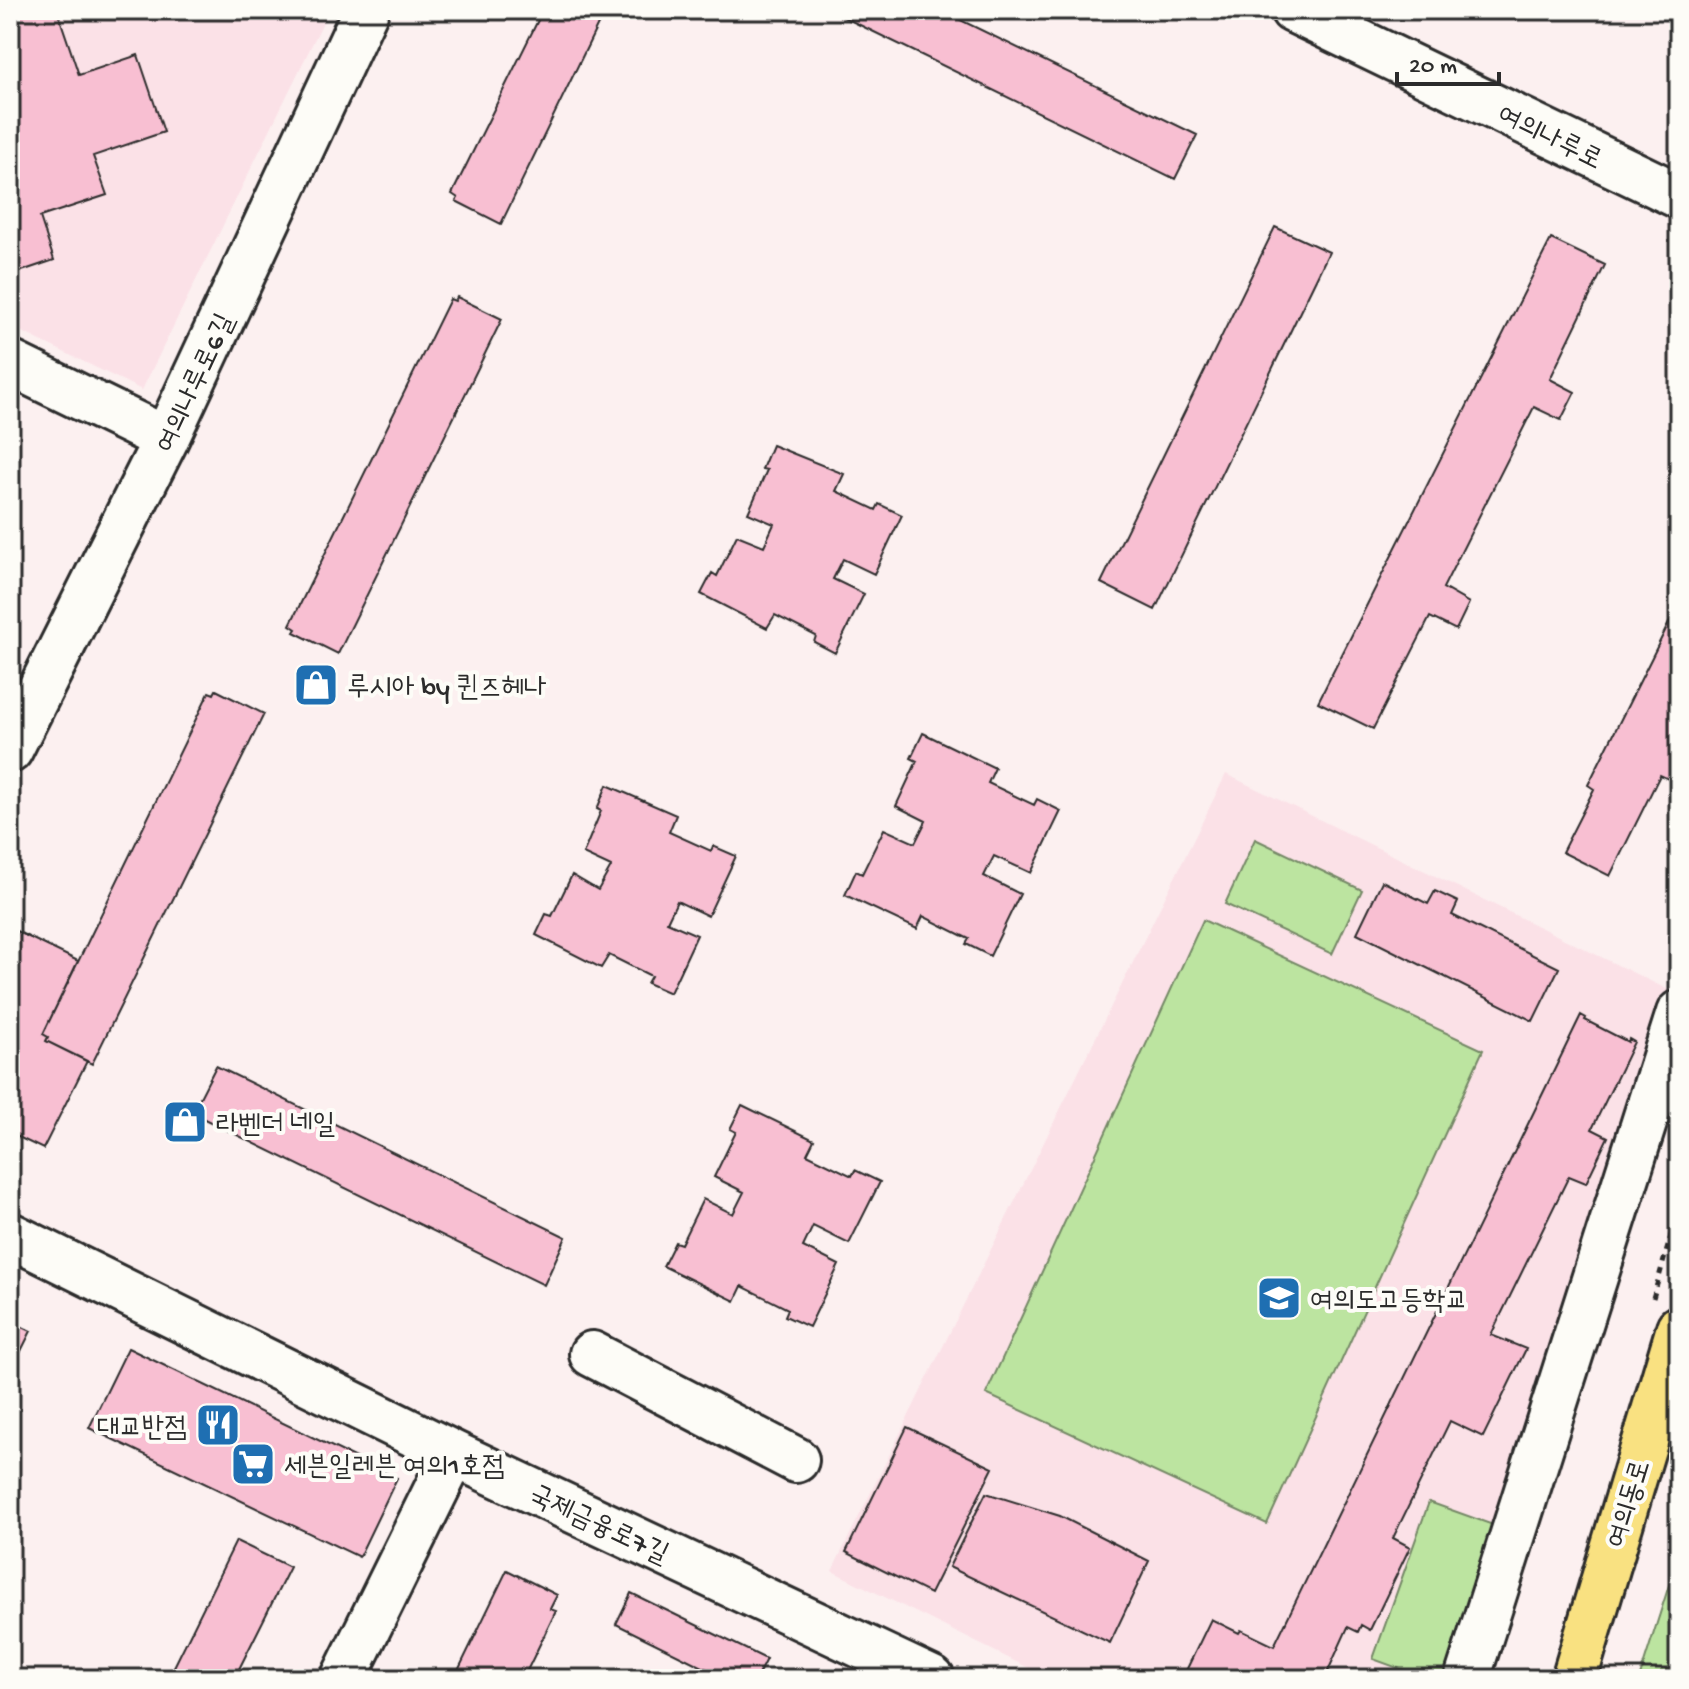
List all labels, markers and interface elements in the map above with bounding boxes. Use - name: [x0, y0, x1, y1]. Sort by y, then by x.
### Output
- scale bar: [1397, 36, 1499, 86]
- text: 20 m: [1409, 53, 1457, 82]
- street label: 여의나루로: [1491, 100, 1607, 179]
- street label: 여의나루로6길: [151, 309, 244, 459]
- shop icon: 루시아 by 퀸즈헤나: [292, 661, 340, 709]
- place label: 루시아 by 퀸즈헤나: [347, 673, 547, 706]
- shop icon: 라벤더 네일: [161, 1098, 209, 1146]
- place label: 라벤더 네일: [216, 1110, 335, 1143]
- school or university icon: 여의도고등학교: [1255, 1274, 1303, 1322]
- place label: 여의도고등학교: [1310, 1286, 1468, 1319]
- restaurant icon: 대교반점: [194, 1401, 242, 1449]
- place label: 대교반점: [97, 1413, 187, 1446]
- supermarket icon: 세븐일레븐 여의1호점: [229, 1440, 277, 1488]
- place label: 세븐일레븐 여의1호점: [284, 1452, 505, 1485]
- street label: 여의동로: [1601, 1456, 1659, 1552]
- street label: 국제금융로7길: [523, 1479, 673, 1573]

